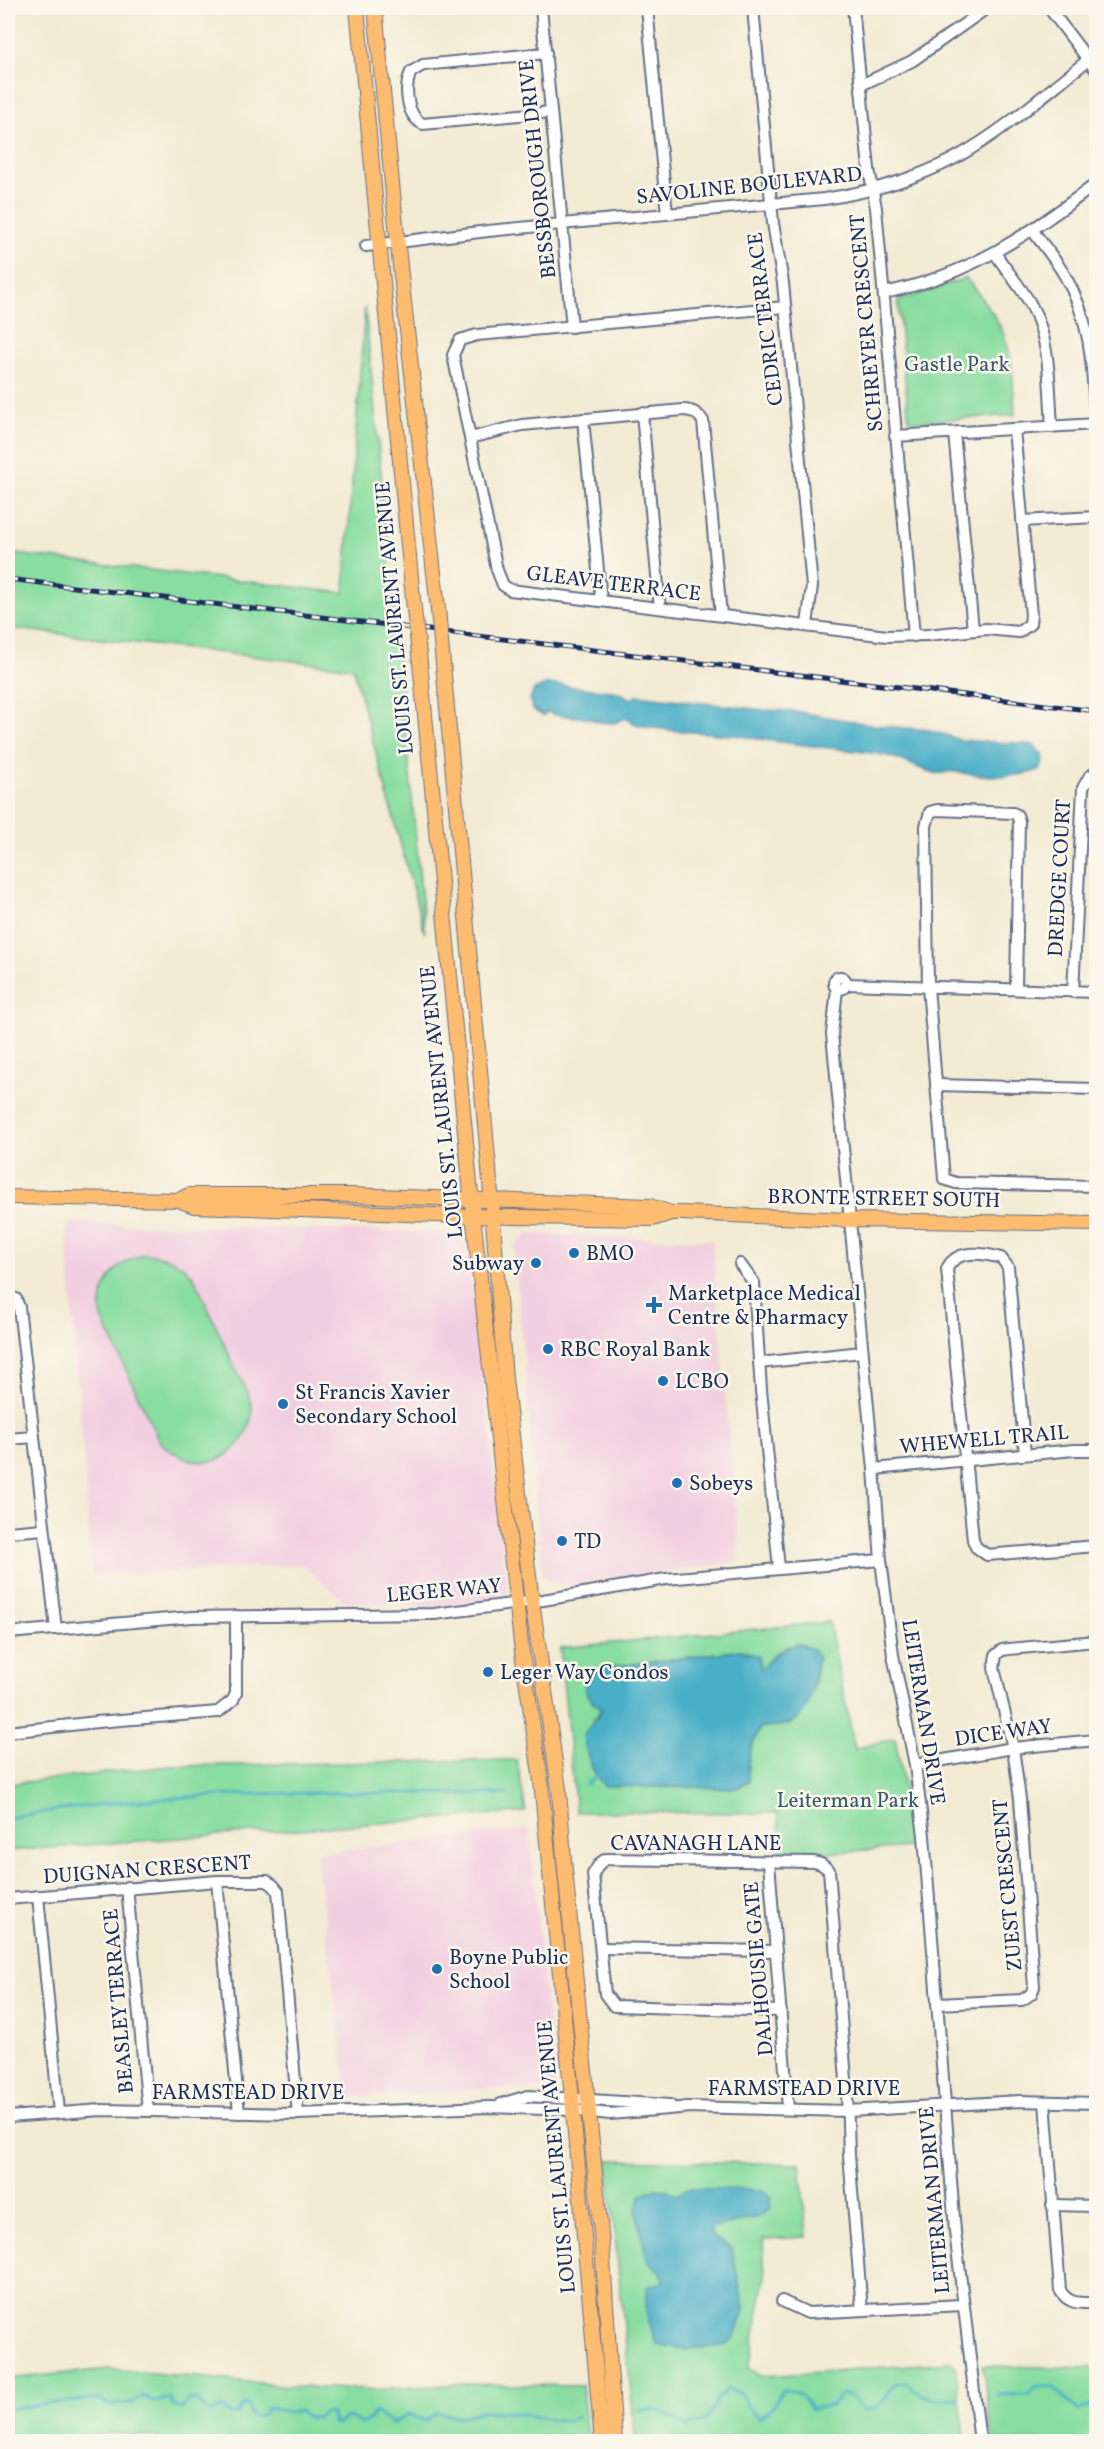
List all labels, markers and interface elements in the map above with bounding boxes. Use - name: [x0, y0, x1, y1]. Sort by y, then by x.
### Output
- street label: BESSBOROUGH DRIVE: [513, 58, 564, 280]
- street label: SAVOLINE BOULEVARD: [635, 160, 863, 213]
- street label: SCHREYER CRESCENT: [844, 213, 891, 433]
- street label: CEDRIC TERRACE: [741, 230, 792, 407]
- park label: Gastle Park: [904, 351, 1010, 380]
- street label: LOUIS ST. LAURENT AVENUE: [369, 480, 422, 756]
- street label: GLEAVE TERRACE: [525, 559, 703, 610]
- street label: DREDGE COURT: [1042, 799, 1079, 958]
- street label: LOUIS ST. LAURENT AVENUE: [414, 964, 471, 1240]
- street label: BRONTE STREET SOUTH: [767, 1183, 1001, 1216]
- place label: BMO: [586, 1240, 634, 1269]
- marker: BMO: [567, 1246, 581, 1260]
- place label: Subway: [452, 1250, 525, 1279]
- marker: Subway: [529, 1256, 543, 1270]
- place label: Marketplace Medical Centre & Pharmacy: [668, 1280, 861, 1333]
- marker: Marketplace Medical Centre & Pharmacy: [645, 1296, 663, 1314]
- place label: RBC Royal Bank: [560, 1336, 711, 1365]
- marker: RBC Royal Bank: [541, 1342, 555, 1356]
- place label: LCBO: [675, 1368, 729, 1397]
- marker: LCBO: [656, 1374, 670, 1388]
- place label: St Francis Xavier Secondary School: [295, 1379, 457, 1432]
- marker: St Francis Xavier Secondary School: [276, 1397, 290, 1411]
- street label: WHEWELL TRAIL: [898, 1419, 1070, 1462]
- place label: Sobeys: [689, 1470, 753, 1499]
- marker: Sobeys: [670, 1476, 684, 1490]
- place label: TD: [574, 1528, 601, 1557]
- marker: TD: [555, 1534, 569, 1548]
- street label: LEGER WAY: [385, 1572, 503, 1611]
- street label: LEITERMAN DRIVE: [893, 1617, 952, 1807]
- place label: Leger Way Condos: [500, 1659, 669, 1688]
- marker: Leger Way Condos: [481, 1665, 495, 1679]
- street label: DICE WAY: [953, 1712, 1054, 1755]
- park label: Leiterman Park: [777, 1787, 920, 1816]
- street label: ZUEST CRESCENT: [987, 1797, 1030, 1972]
- street label: CAVANAGH LANE: [611, 1830, 781, 1859]
- street label: DUIGNAN CRESCENT: [42, 1849, 252, 1892]
- street label: DALHOUSIE GATE: [737, 1880, 782, 2057]
- street label: BEASLEY TERRACE: [97, 1907, 142, 2095]
- place label: Boyne Public School: [449, 1944, 568, 1997]
- marker: Boyne Public School: [430, 1962, 444, 1976]
- street label: LOUIS ST. LAURENT AVENUE: [531, 2019, 584, 2295]
- street label: FARMSTEAD DRIVE: [708, 2075, 900, 2104]
- street label: FARMSTEAD DRIVE: [152, 2079, 344, 2108]
- street label: LEITERMAN DRIVE: [913, 2105, 958, 2295]

